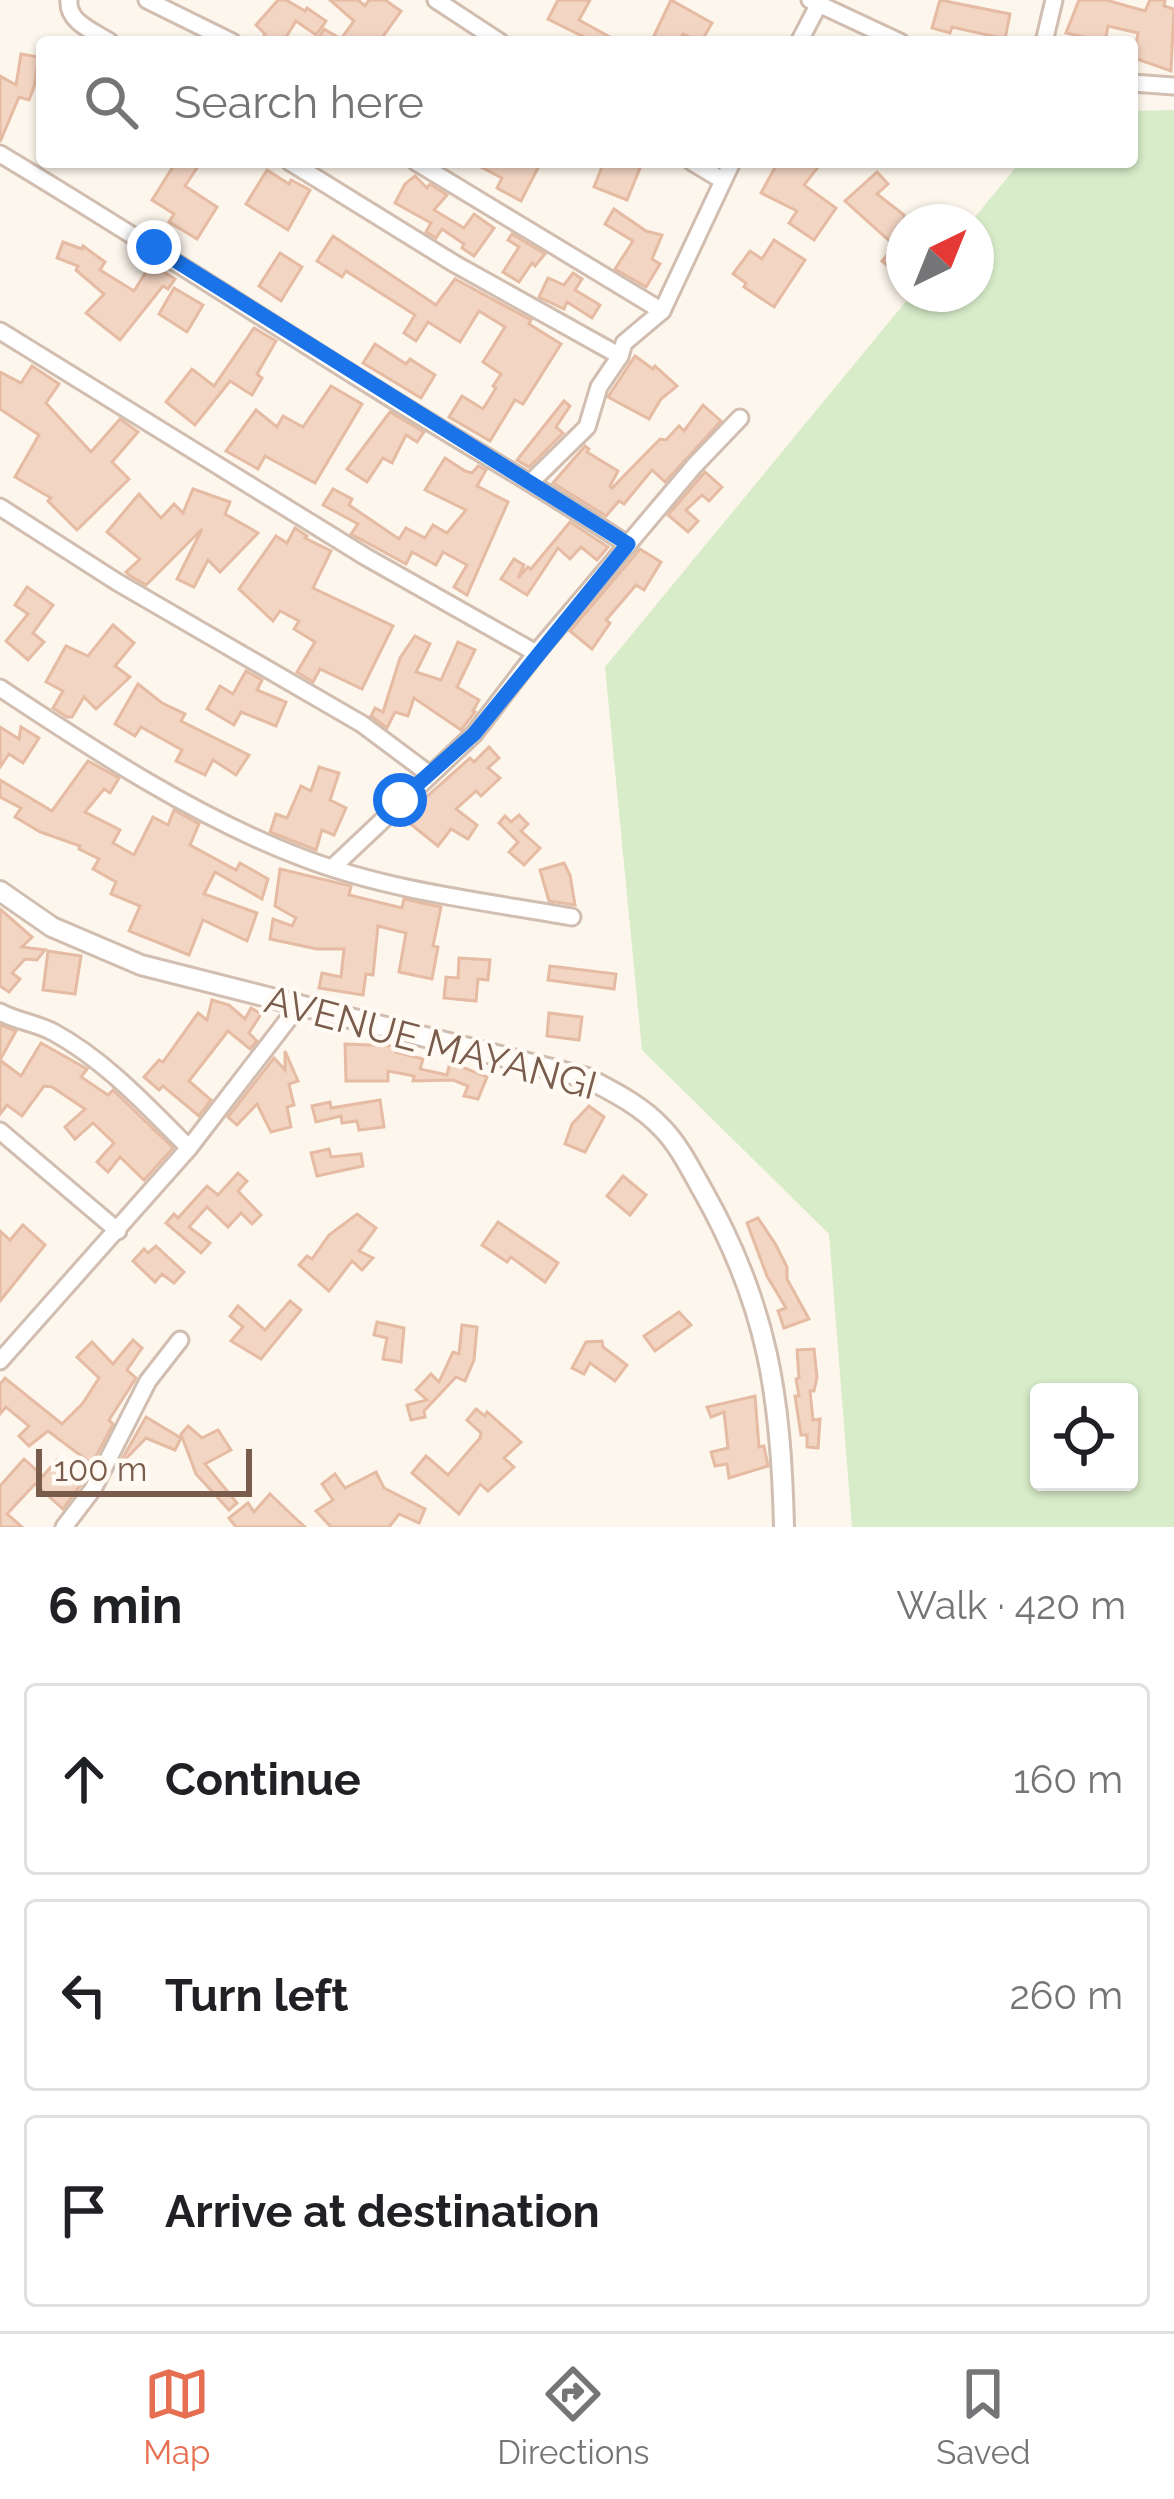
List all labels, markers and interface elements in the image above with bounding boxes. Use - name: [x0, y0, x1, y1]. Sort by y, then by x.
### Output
- search box: [36, 36, 1138, 168]
- icon: search: [78, 69, 144, 135]
- text: Search here: [174, 76, 424, 129]
- north arrow: [886, 204, 994, 312]
- route end: [127, 220, 181, 274]
- route start: [373, 773, 427, 827]
- street label: AVENUE MAYANGI: [260, 976, 602, 1108]
- map controls: [1030, 1383, 1138, 1491]
- button: locate: [1030, 1383, 1138, 1491]
- scale bar: [36, 1443, 252, 1496]
- text: 100 m: [54, 1450, 147, 1489]
- text: 6 min: [48, 1575, 183, 1635]
- text: Walk · 420 m: [896, 1582, 1126, 1628]
- icon: ahead: [51, 1746, 117, 1812]
- text: Continue: [165, 1753, 361, 1806]
- text: 160 m: [1013, 1756, 1123, 1802]
- icon: left: [51, 1962, 117, 2028]
- text: Turn left: [165, 1969, 348, 2022]
- text: 260 m: [1010, 1972, 1123, 2018]
- icon: arrive: [51, 2178, 117, 2244]
- text: Arrive at destination: [165, 2185, 600, 2238]
- tab: Map: [143, 2361, 210, 2472]
- tab: Directions: [497, 2361, 650, 2472]
- tab: Saved: [936, 2361, 1031, 2472]

